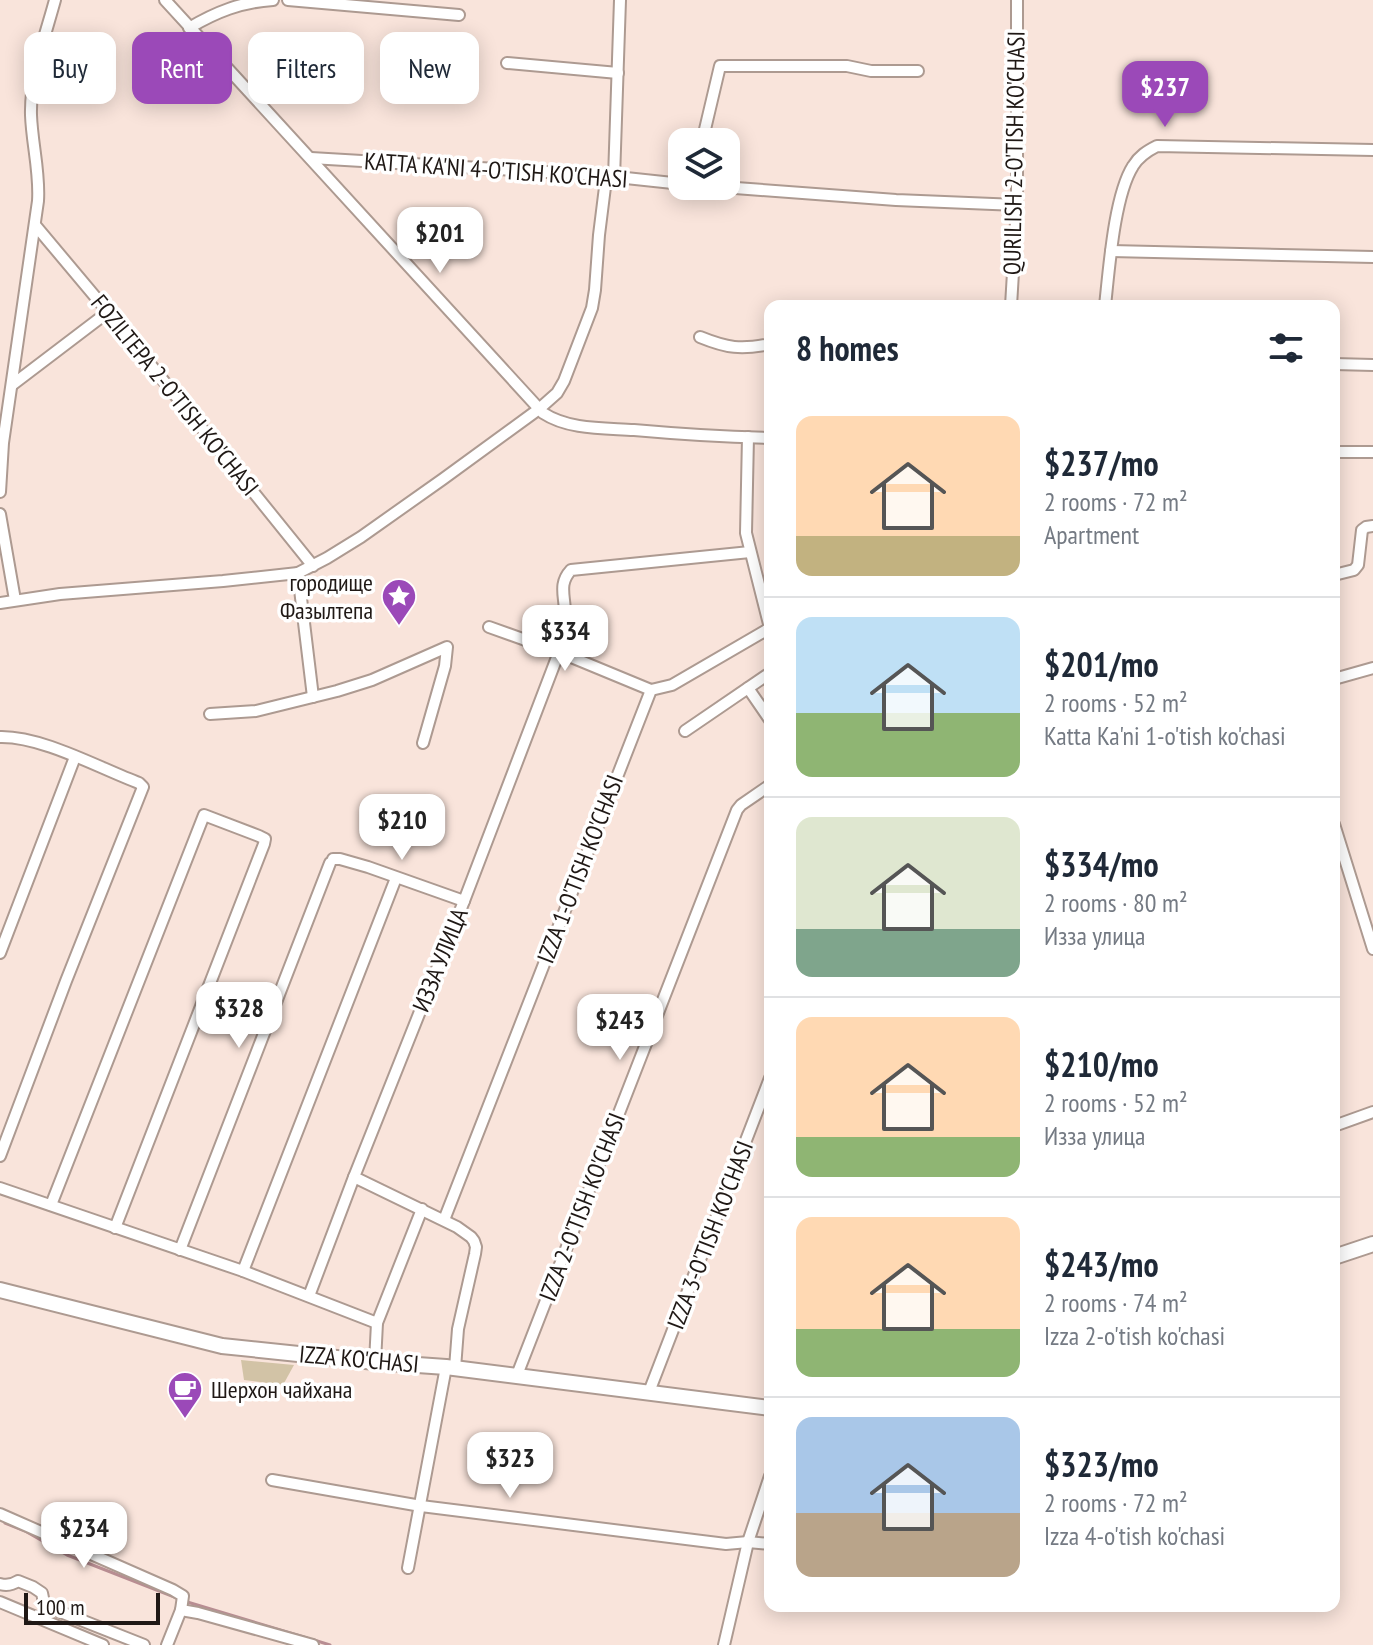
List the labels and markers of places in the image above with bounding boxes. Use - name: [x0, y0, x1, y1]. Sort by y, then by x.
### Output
- pin: $237: [1118, 61, 1212, 129]
- pin: $201: [393, 207, 487, 275]
- place label: городище Фазылтепа: [280, 567, 373, 626]
- place icon: городище Фазылтепа: [380, 577, 418, 627]
- pin: $334: [518, 605, 612, 673]
- pin: $210: [355, 794, 449, 862]
- pin: $328: [192, 982, 286, 1050]
- pin: $243: [573, 994, 667, 1062]
- cafe icon: Шерхон чайхана: [166, 1370, 204, 1420]
- place label: Шерхон чайхана: [211, 1374, 352, 1405]
- pin: $323: [463, 1432, 557, 1500]
- pin: $234: [37, 1502, 131, 1570]

